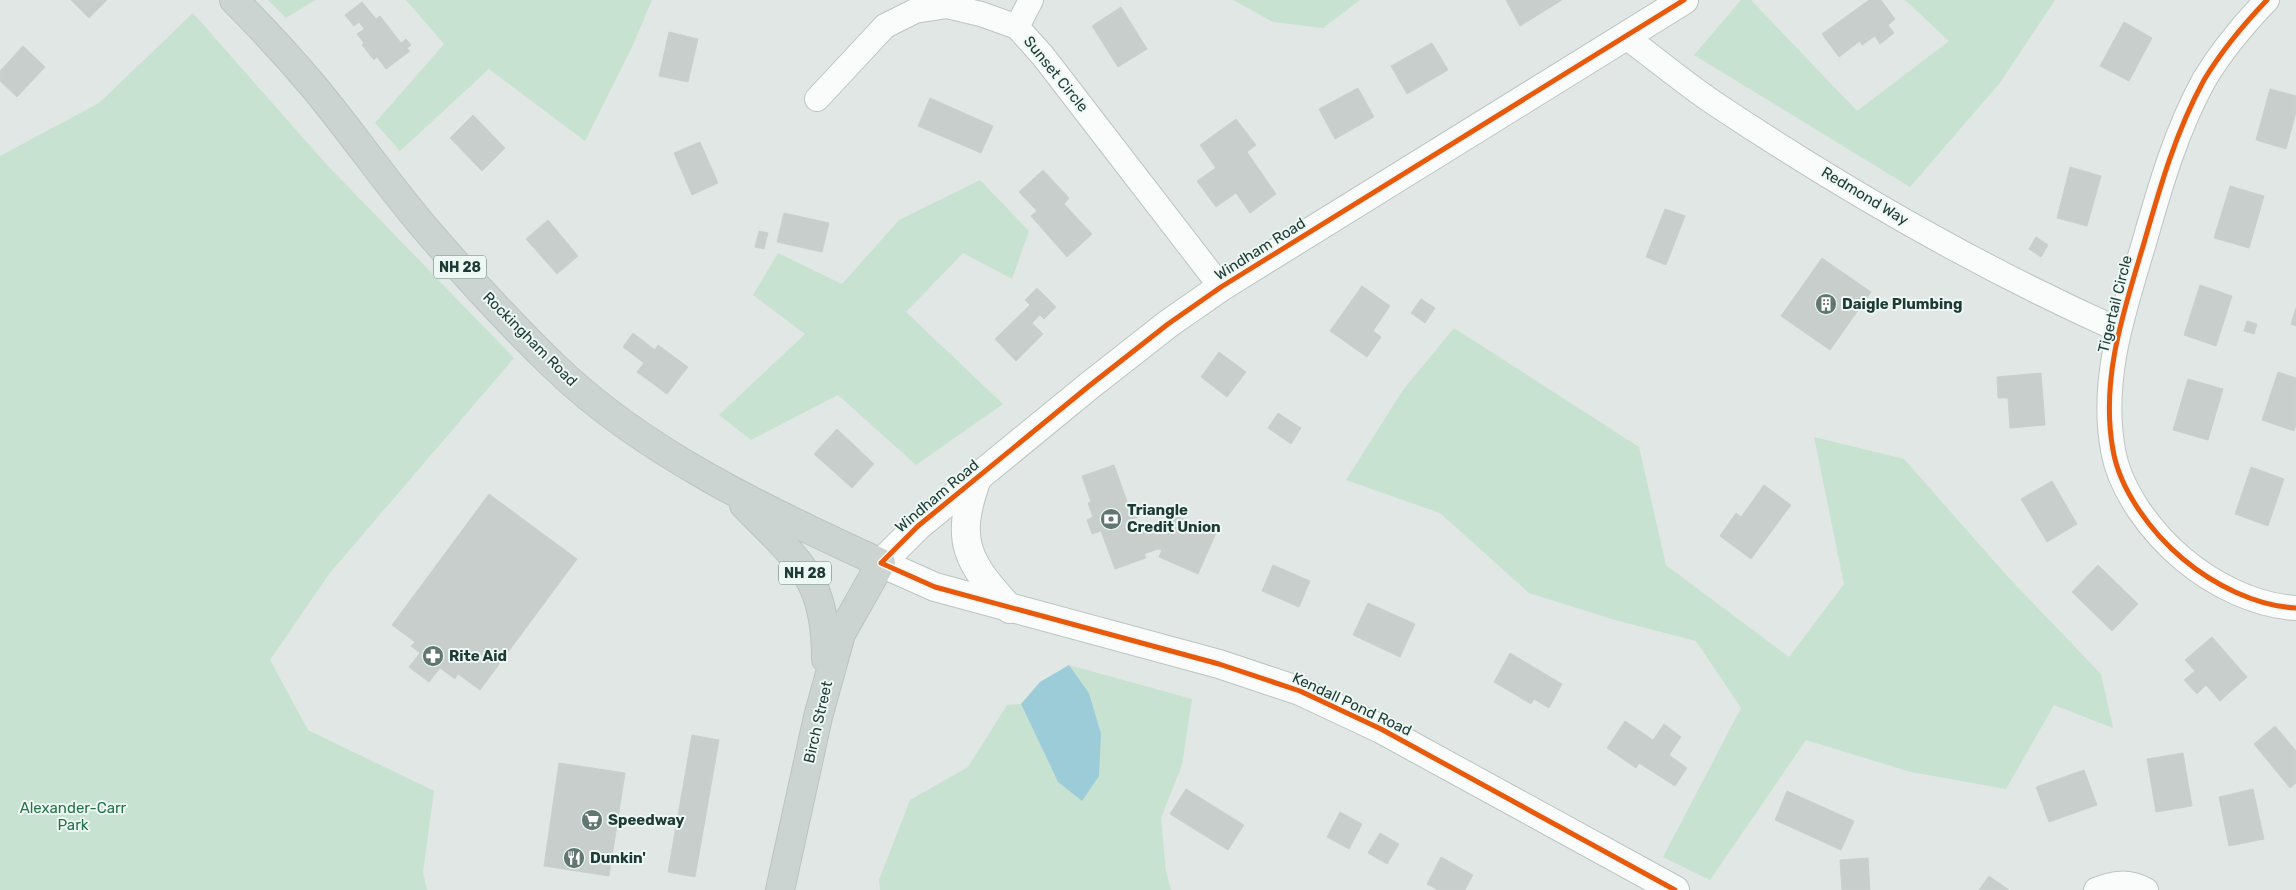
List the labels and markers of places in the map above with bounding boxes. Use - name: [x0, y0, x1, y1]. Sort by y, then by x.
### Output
- building icon: Daigle Plumbing: [1814, 292, 1838, 316]
- place label: Daigle Plumbing: [1842, 295, 1962, 313]
- place label: Triangle Credit Union: [1127, 501, 1221, 536]
- bank icon: Triangle Credit Union: [1099, 507, 1123, 531]
- pharmacy icon: Rite Aid: [421, 644, 445, 668]
- place label: Rite Aid: [449, 647, 507, 665]
- supermarket icon: Speedway: [580, 808, 604, 832]
- place label: Speedway: [608, 811, 685, 829]
- restaurant icon: Dunkin': [562, 846, 586, 870]
- place label: Dunkin': [590, 849, 646, 867]

